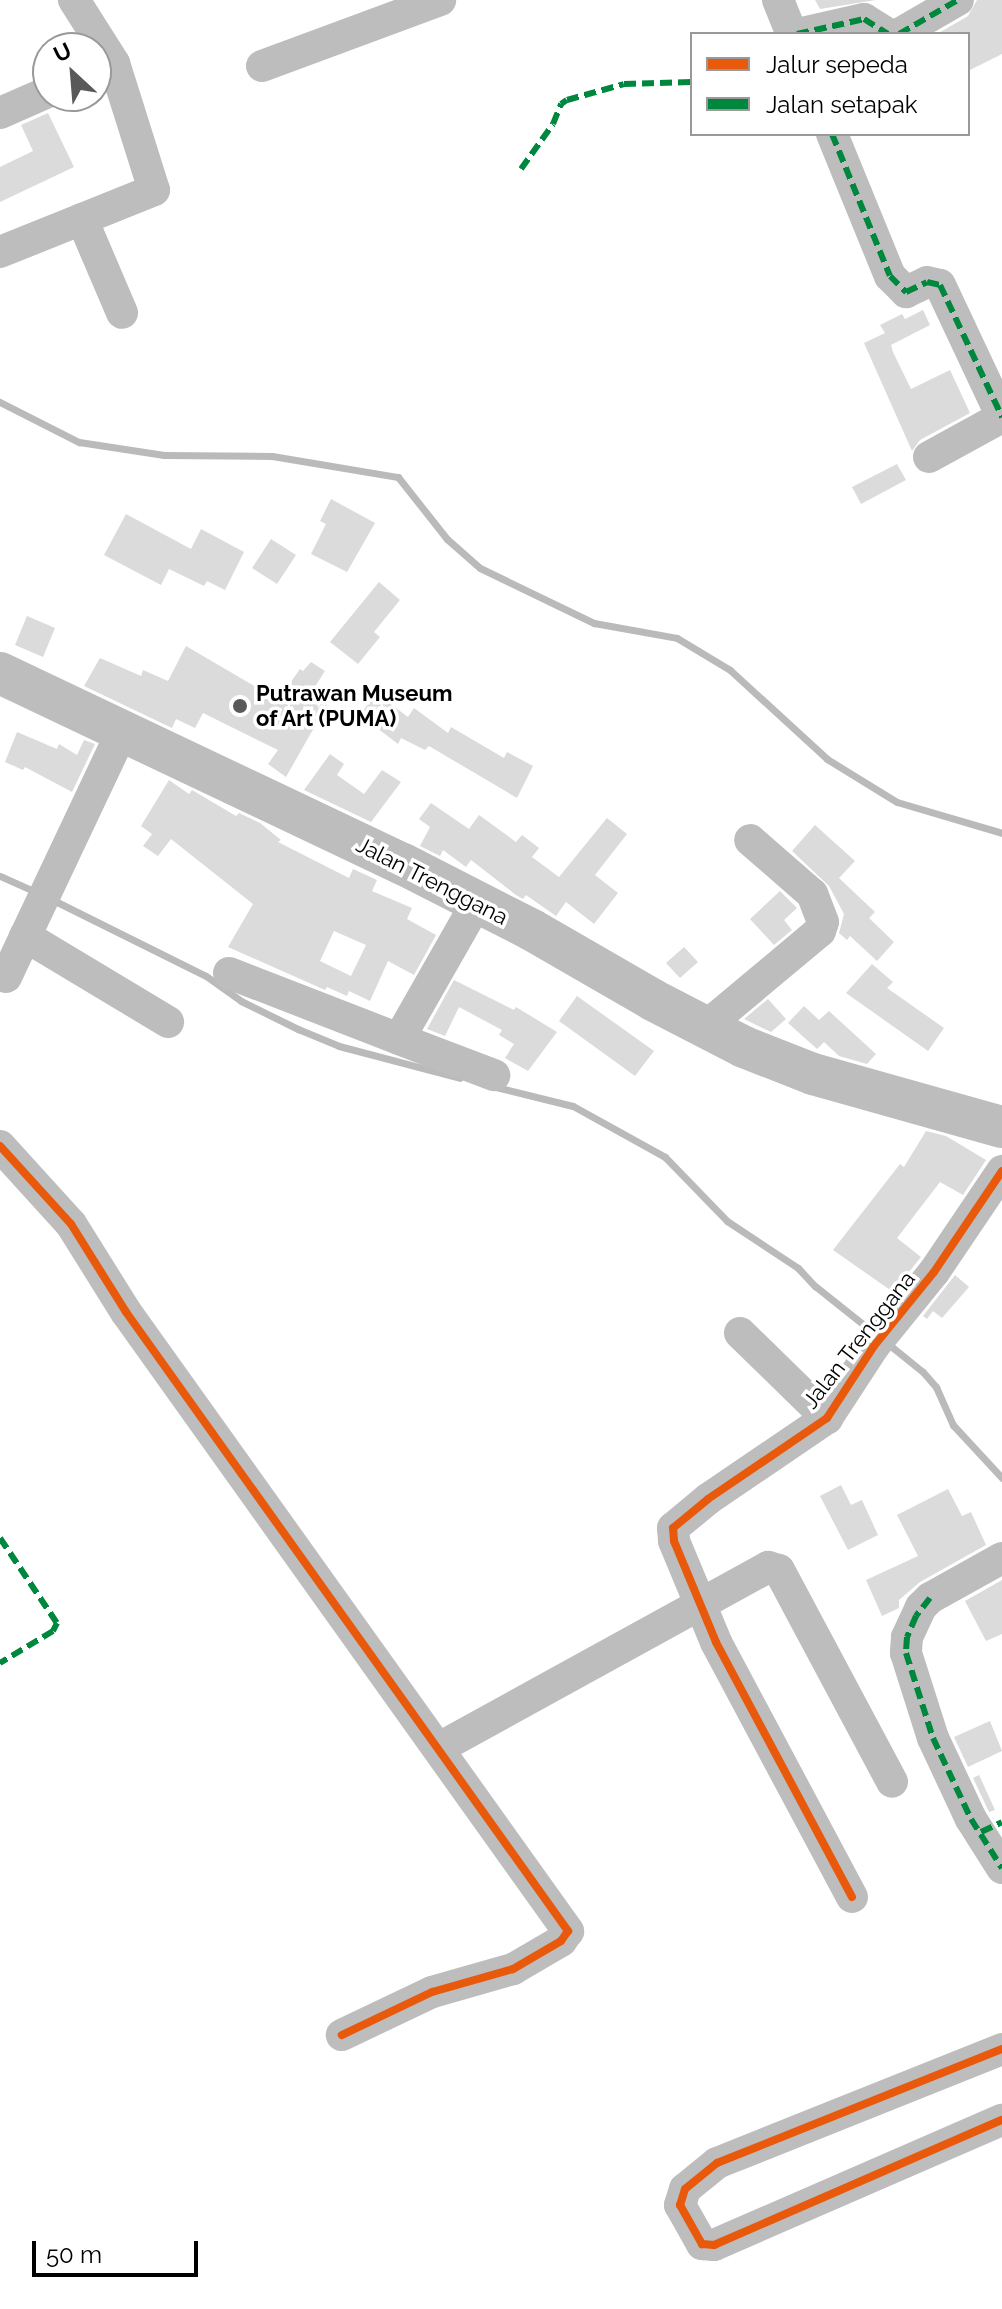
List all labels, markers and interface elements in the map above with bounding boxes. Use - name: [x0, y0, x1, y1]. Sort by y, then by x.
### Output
- north arrow: [32, 32, 112, 112]
- legend: [690, 32, 970, 136]
- text: U: [49, 37, 75, 68]
- text: Jalur sepeda: [766, 50, 908, 79]
- text: Jalan setapak: [766, 90, 917, 119]
- place label: Putrawan Museum of Art (PUMA): [256, 680, 452, 732]
- marker: Putrawan Museum of Art (PUMA): [231, 697, 249, 715]
- street label: Jalan Trenggana: [351, 831, 513, 931]
- street label: Jalan Trenggana: [797, 1266, 921, 1414]
- scale bar: [36, 2225, 202, 2275]
- text: 50 m: [46, 2240, 102, 2269]

